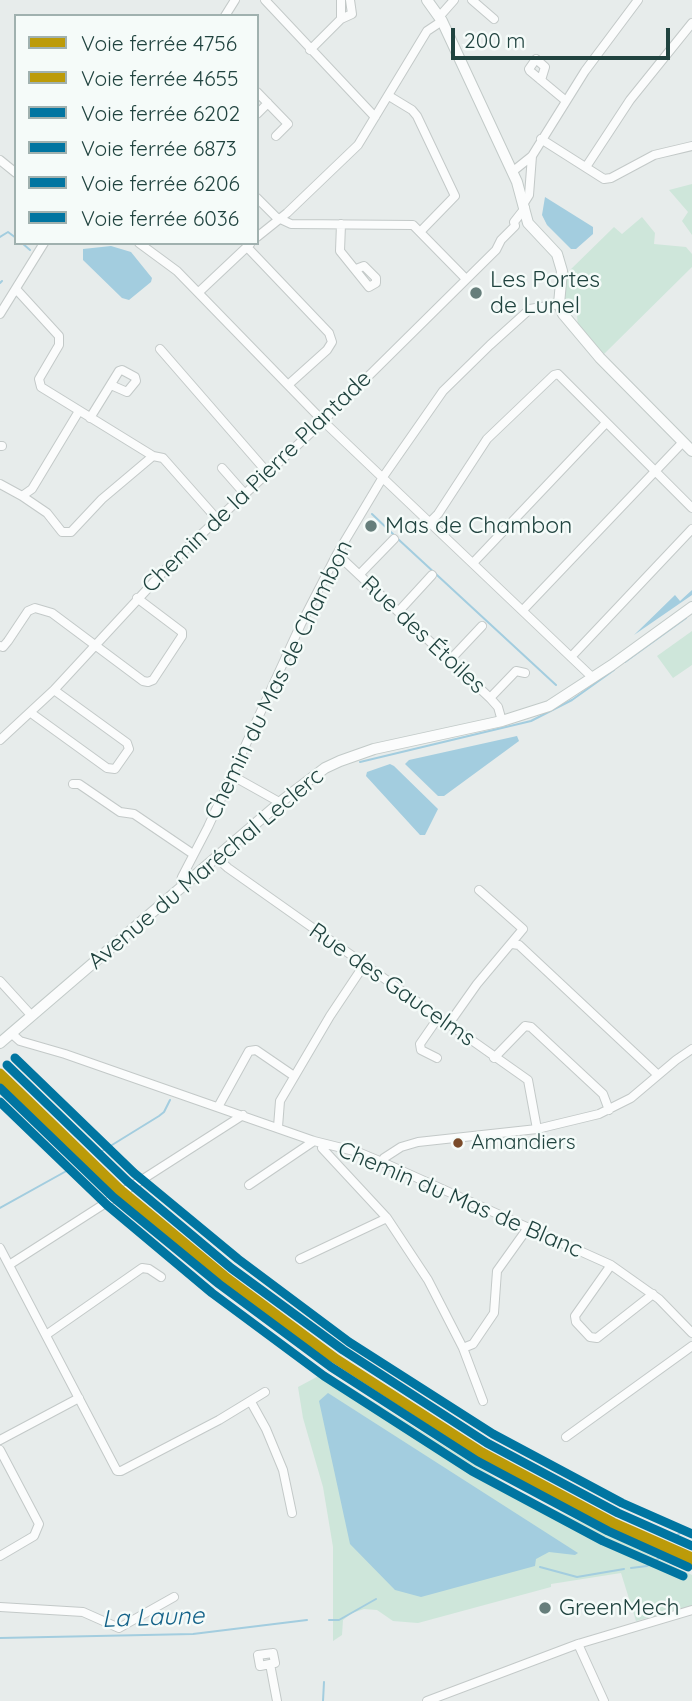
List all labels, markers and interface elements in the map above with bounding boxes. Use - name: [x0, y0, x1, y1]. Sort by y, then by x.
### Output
- legend: [14, 14, 259, 245]
- scale bar: [454, 14, 673, 58]
- text: 200 m: [464, 27, 526, 53]
- text: Voie ferrée 4756: [81, 30, 237, 56]
- text: Voie ferrée 4655: [81, 65, 238, 91]
- text: Voie ferrée 6202: [81, 100, 240, 126]
- text: Voie ferrée 6873: [81, 135, 237, 161]
- text: Voie ferrée 6206: [81, 170, 240, 196]
- text: Voie ferrée 6036: [81, 205, 239, 231]
- place label: Les Portes de Lunel: [490, 266, 600, 320]
- marker: Les Portes de Lunel: [468, 285, 484, 301]
- street label: Chemin de la Pierre Plantade: [137, 365, 377, 599]
- place label: Mas de Chambon: [385, 512, 572, 540]
- marker: Mas de Chambon: [363, 518, 379, 534]
- street label: Chemin du Mas de Chambon: [199, 536, 359, 824]
- street label: Rue des Étoiles: [355, 570, 491, 700]
- street label: Avenue du Maréchal Leclerc: [83, 762, 329, 976]
- street label: Rue des Gaucelms: [304, 917, 480, 1053]
- place label: Amandiers: [471, 1130, 576, 1156]
- street label: Chemin du Mas de Blanc: [334, 1136, 586, 1264]
- marker: Amandiers: [451, 1136, 465, 1150]
- place label: GreenMech: [559, 1594, 680, 1622]
- marker: GreenMech: [537, 1600, 553, 1616]
- water label: La Laune: [102, 1602, 204, 1634]

